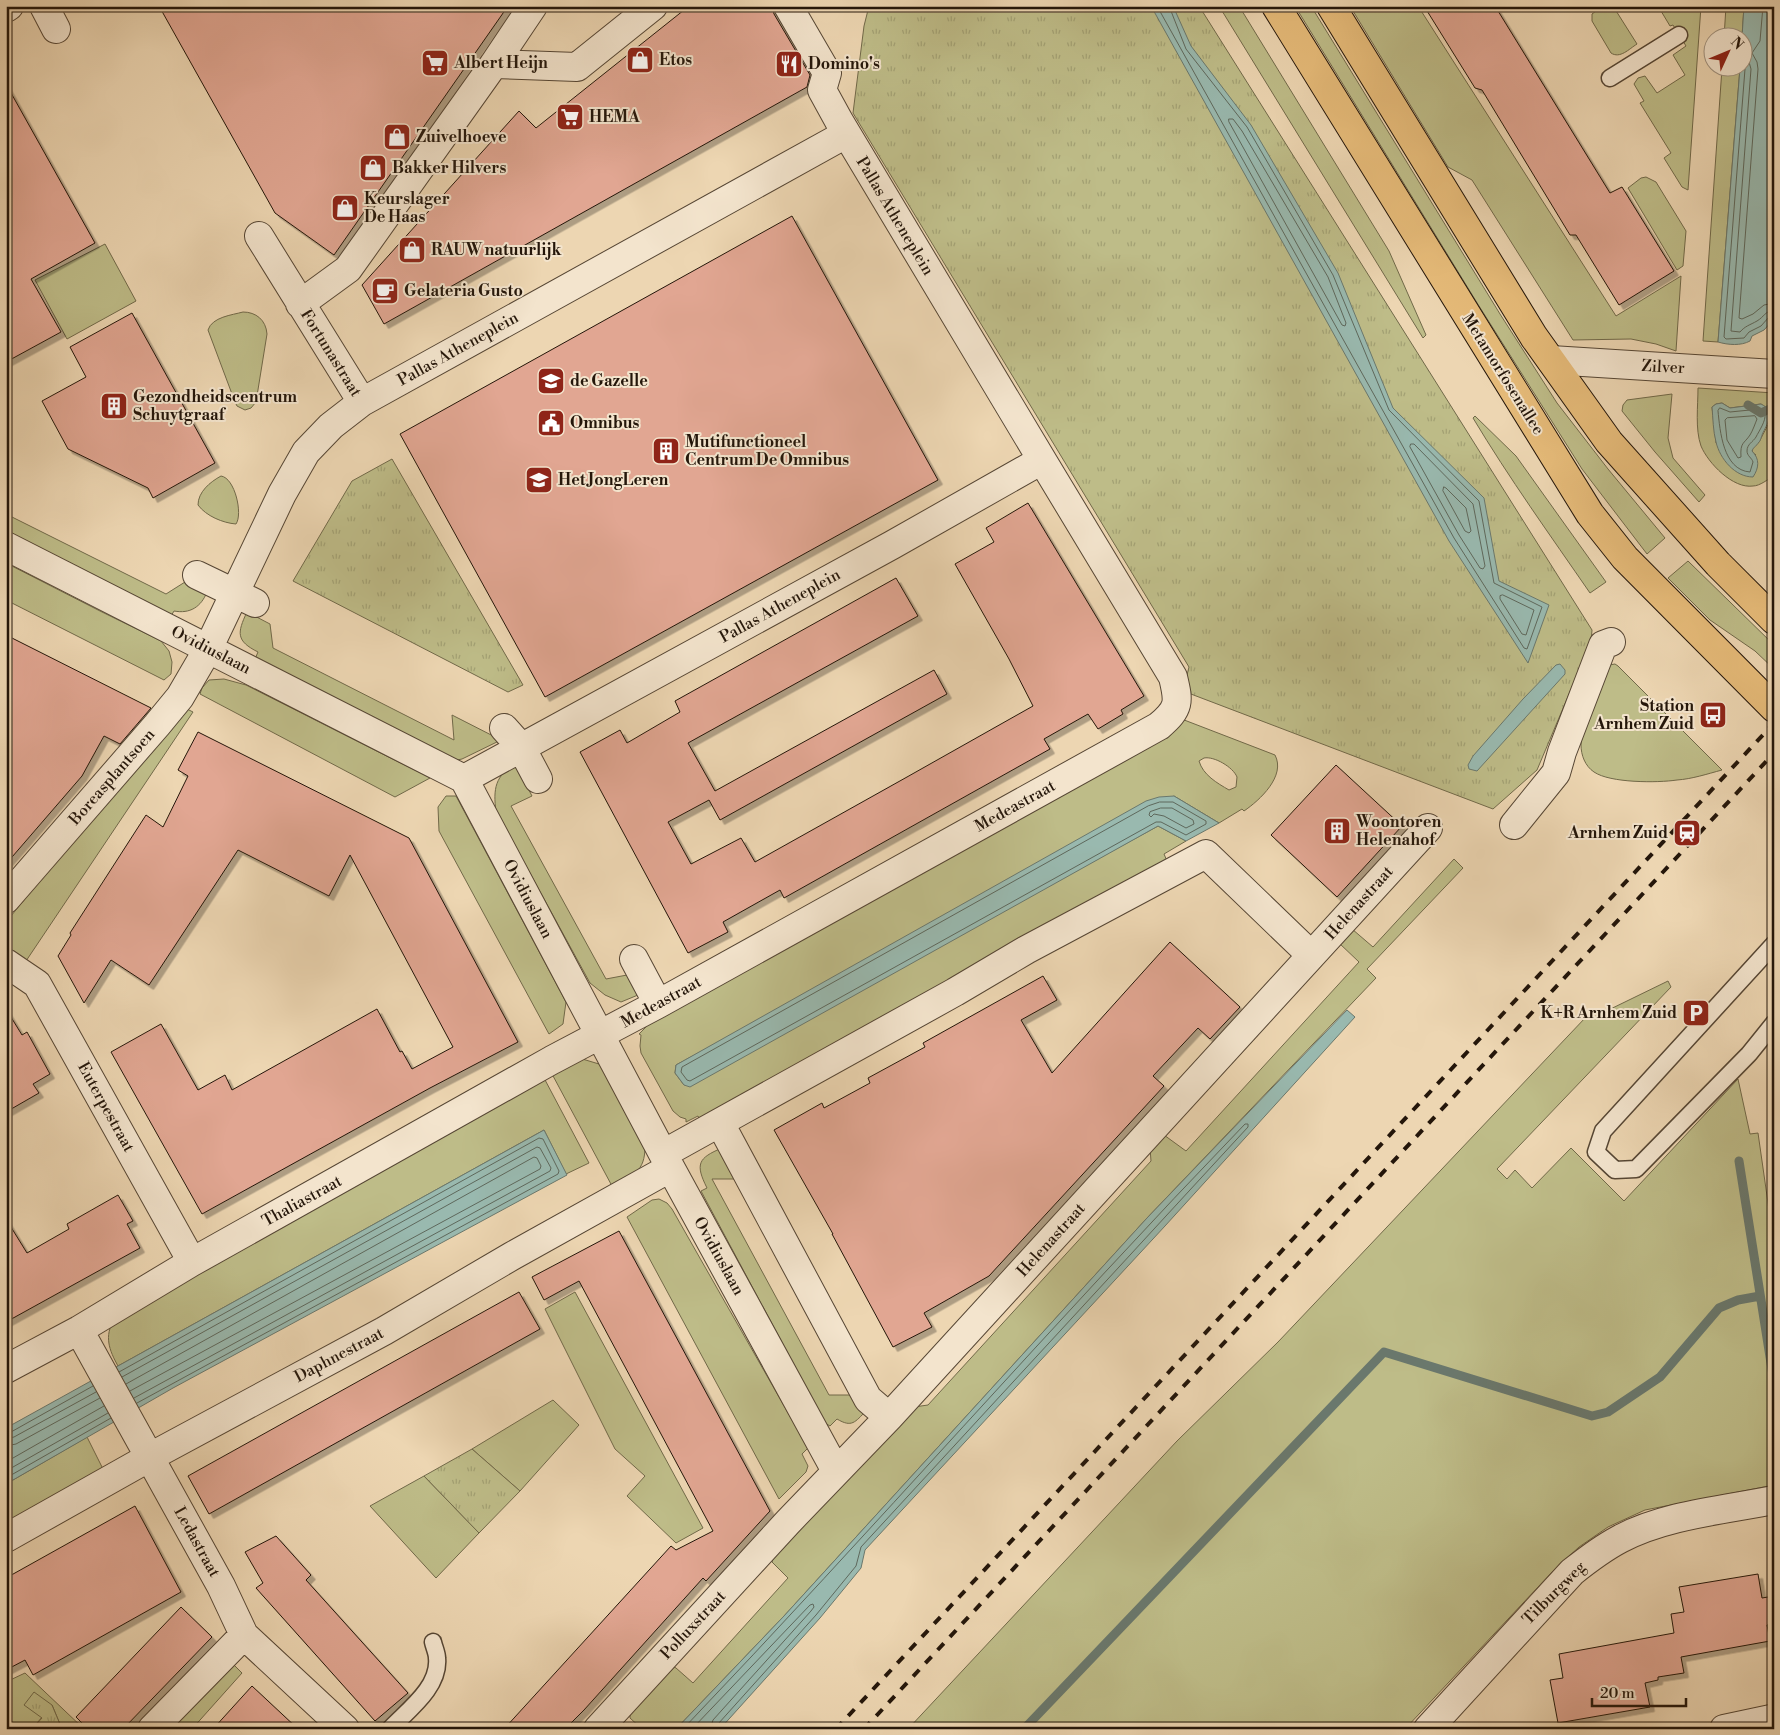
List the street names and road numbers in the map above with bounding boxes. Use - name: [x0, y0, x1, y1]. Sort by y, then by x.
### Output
- street label: Pallas Atheneplein: [852, 153, 939, 279]
- street label: Fortunastraat: [296, 305, 366, 401]
- street label: Pallas Atheneplein: [394, 307, 522, 390]
- street label: Metamorfosenallee: [1458, 310, 1548, 438]
- street label: Zilver: [1641, 356, 1685, 378]
- street label: Pallas Atheneplein: [716, 564, 844, 647]
- street label: Ovidiuslaan: [168, 621, 255, 679]
- street label: Boreasplantsoen: [64, 724, 160, 830]
- street label: Medeastraat: [971, 776, 1059, 836]
- street label: Ovidiuslaan: [499, 856, 557, 942]
- street label: Helenastraat: [1321, 862, 1398, 944]
- street label: Medeastraat: [617, 972, 705, 1032]
- street label: Euterpestraat: [73, 1058, 139, 1156]
- street label: Thaliastraat: [259, 1171, 346, 1231]
- street label: Helenastraat: [1013, 1199, 1090, 1281]
- street label: Ovidiuslaan: [689, 1213, 749, 1299]
- street label: Daphnestraat: [291, 1323, 387, 1387]
- street label: Ledastraat: [169, 1503, 225, 1581]
- street label: Tilburgweg: [1518, 1557, 1590, 1629]
- street label: Polluxstraat: [656, 1586, 730, 1664]

